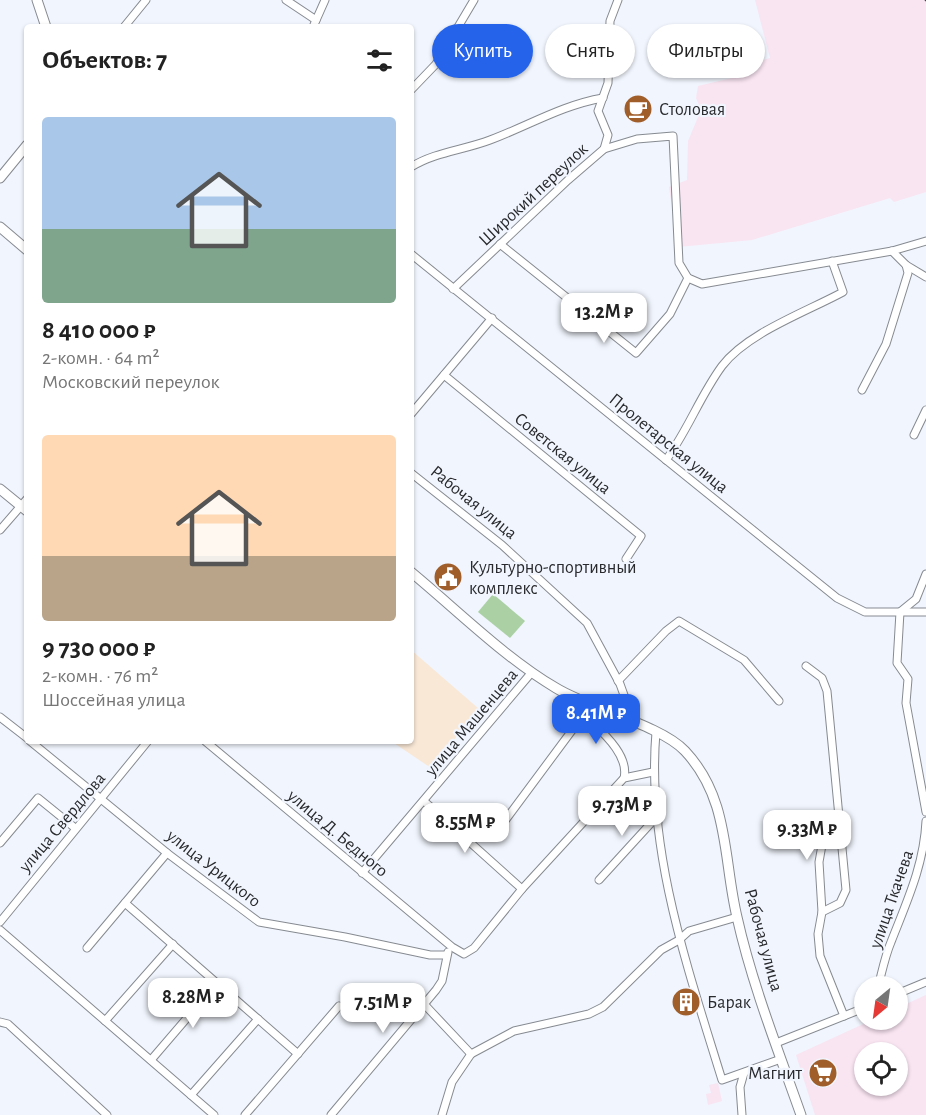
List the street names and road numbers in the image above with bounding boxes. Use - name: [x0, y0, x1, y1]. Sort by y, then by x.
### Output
- street label: Широкий переулок: [476, 139, 592, 250]
- street label: Пролетарская улица: [605, 390, 731, 497]
- street label: Советская улица: [511, 410, 614, 498]
- street label: Рабочая улица: [427, 462, 521, 543]
- street label: улица Машенцева: [421, 666, 522, 780]
- street label: улица Свердлова: [15, 769, 109, 877]
- street label: улица Д. Бедного: [283, 786, 391, 881]
- street label: улица Урицкого: [162, 826, 264, 911]
- street label: улица Ткачева: [866, 848, 917, 952]
- street label: Рабочая улица: [741, 887, 786, 994]

